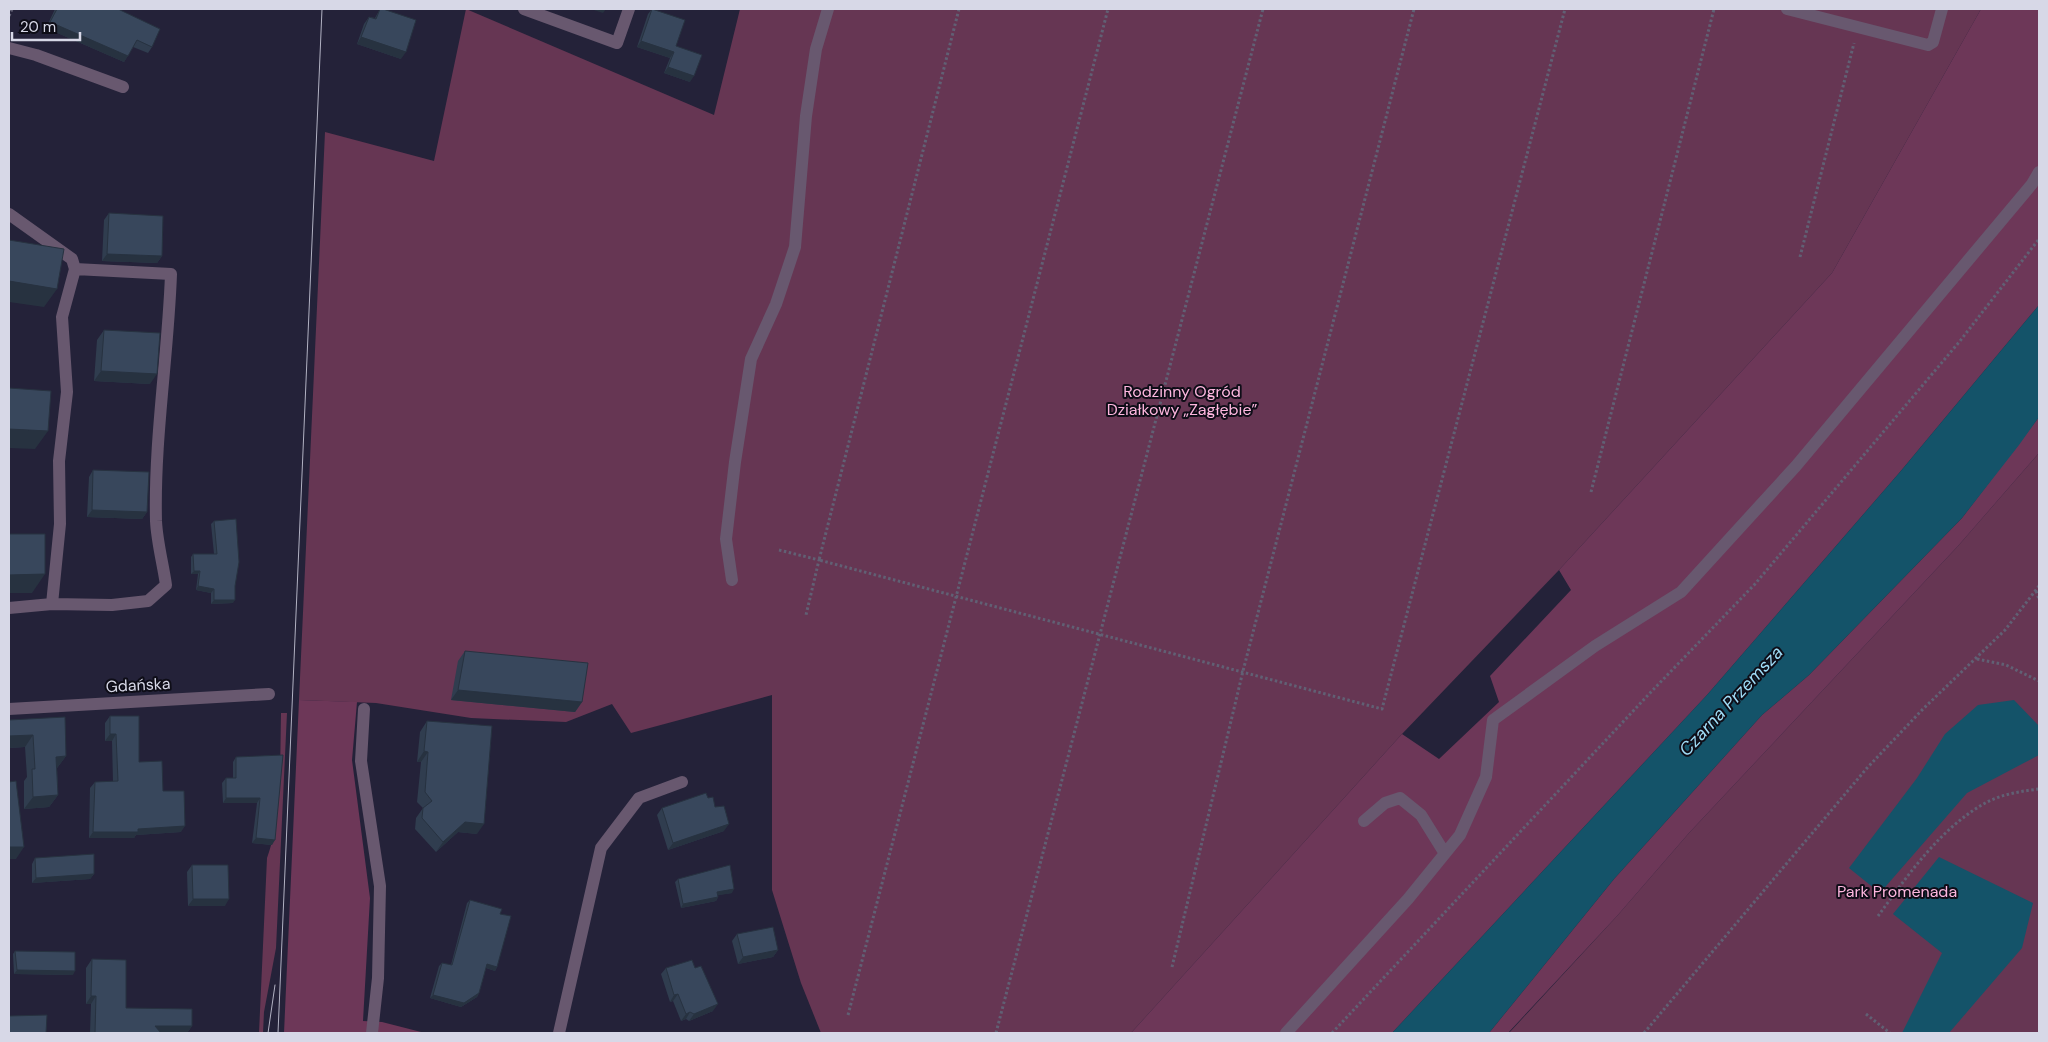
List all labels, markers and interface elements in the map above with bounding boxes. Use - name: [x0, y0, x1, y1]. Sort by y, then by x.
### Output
- scale bar: [12, 10, 80, 42]
- text: 20 m: [20, 17, 56, 37]
- park label: Rodzinny Ogród Działkowy „Zagłębie”: [1107, 381, 1257, 420]
- water label: Czarna Przemsza: [1674, 641, 1788, 761]
- street label: Gdańska: [105, 673, 171, 697]
- park label: Park Promenada: [1837, 881, 1957, 902]

